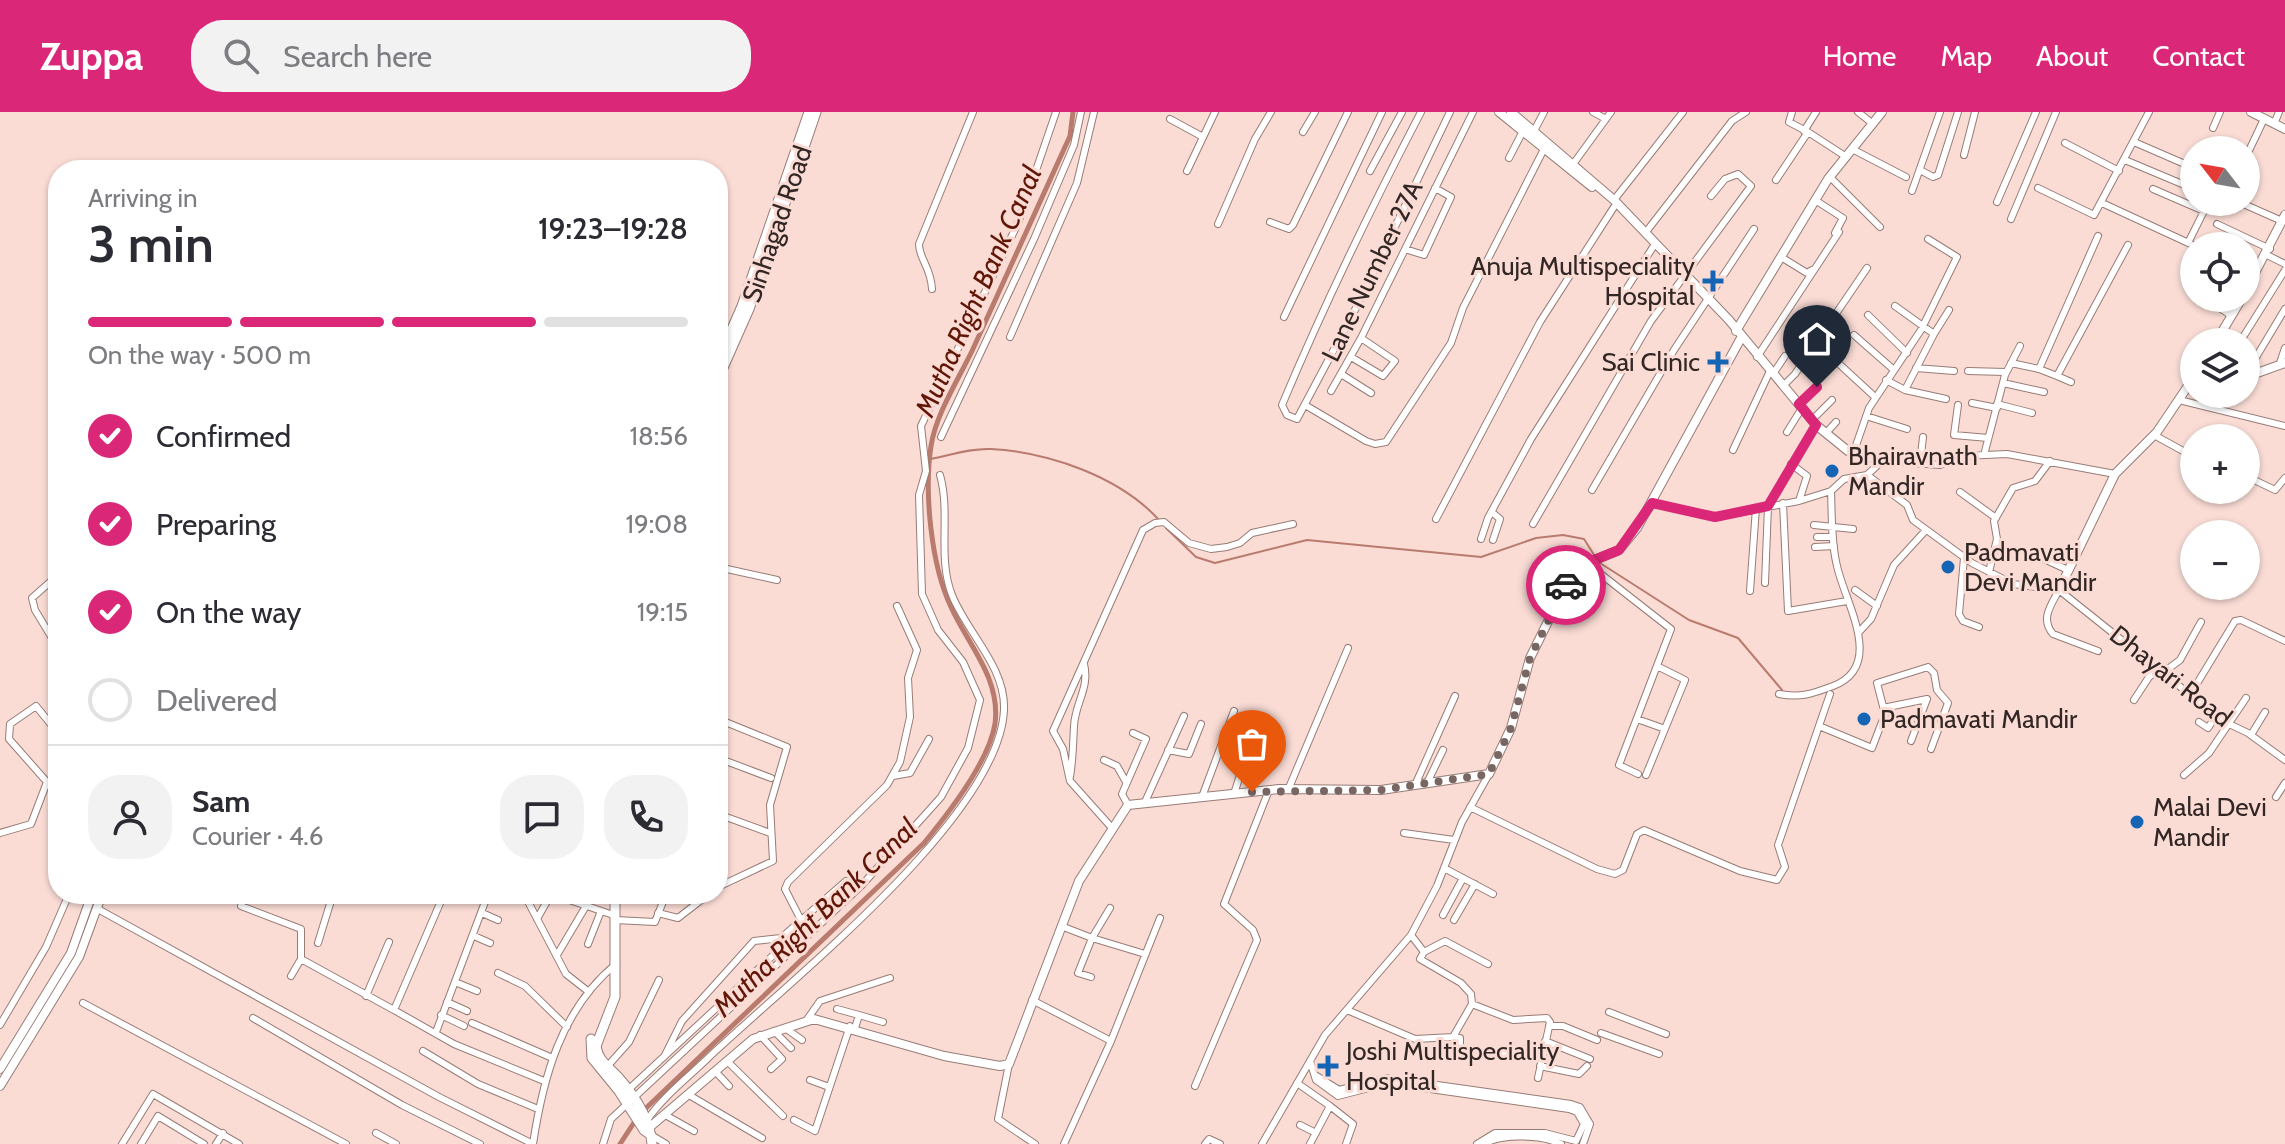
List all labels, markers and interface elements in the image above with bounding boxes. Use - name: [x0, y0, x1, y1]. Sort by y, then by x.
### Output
- search box: [191, 20, 751, 92]
- text: Zuppa: [40, 33, 143, 80]
- icon: search: [219, 34, 263, 78]
- text: Search here: [283, 38, 432, 75]
- text: Home: [1823, 39, 1896, 73]
- text: Map: [1940, 39, 1992, 73]
- text: About: [2036, 39, 2108, 73]
- text: Contact: [2152, 39, 2245, 73]
- north arrow: [2180, 136, 2260, 216]
- map controls: [2180, 136, 2260, 600]
- street label: Sinhagad Road: [735, 141, 819, 307]
- water label: Mutha Right Bank Canal: [907, 160, 1049, 422]
- street label: Lane Number 27A: [1314, 175, 1430, 367]
- text: Arriving in: [88, 182, 198, 214]
- text: 19:23–19:28: [538, 210, 688, 247]
- text: 3 min: [88, 212, 214, 275]
- button: locate: [2180, 232, 2260, 312]
- place label: Anuja Multispeciality Hospital: [1470, 250, 1695, 312]
- marker: Anuja Multispeciality Hospital: [1702, 270, 1724, 292]
- pin: [1783, 305, 1851, 387]
- icon: home: [1795, 317, 1839, 361]
- button: layers: [2180, 328, 2260, 408]
- text: On the way · 500 m: [88, 339, 311, 371]
- place label: Sai Clinic: [1601, 346, 1700, 378]
- marker: Sai Clinic: [1707, 351, 1729, 373]
- icon: check: [88, 414, 132, 458]
- text: Confirmed: [156, 418, 291, 455]
- text: 18:56: [630, 420, 688, 452]
- button: +: [2180, 424, 2260, 504]
- place label: Bhairavnath Mandir: [1848, 440, 1978, 502]
- marker: Bhairavnath Mandir: [1823, 462, 1841, 480]
- icon: check: [88, 502, 132, 546]
- text: Preparing: [156, 506, 276, 543]
- text: 19:08: [625, 508, 688, 540]
- button: −: [2180, 520, 2260, 600]
- place label: Padmavati Devi Mandir: [1964, 536, 2097, 598]
- courier: [1526, 545, 1606, 625]
- marker: Padmavati Devi Mandir: [1939, 558, 1957, 576]
- icon: car: [1544, 563, 1588, 607]
- icon: check: [88, 590, 132, 634]
- text: On the way: [156, 594, 301, 631]
- text: 19:15: [637, 596, 688, 628]
- street label: Dhayari Road: [2104, 618, 2238, 734]
- text: Delivered: [156, 682, 277, 719]
- place label: Padmavati Mandir: [1880, 703, 2078, 735]
- pin: [1218, 710, 1286, 792]
- marker: Padmavati Mandir: [1855, 710, 1873, 728]
- icon: bag: [1230, 722, 1274, 766]
- button: person: [88, 775, 172, 859]
- button: chat: [500, 775, 584, 859]
- button: phone: [604, 775, 688, 859]
- text: Sam: [192, 783, 250, 820]
- place label: Malai Devi Mandir: [2153, 791, 2267, 853]
- water label: Mutha Right Bank Canal: [705, 810, 924, 1024]
- marker: Malai Devi Mandir: [2128, 813, 2146, 831]
- text: Courier · 4.6: [192, 820, 324, 852]
- place label: Joshi Multispeciality Hospital: [1345, 1035, 1559, 1097]
- marker: Joshi Multispeciality Hospital: [1317, 1055, 1339, 1077]

